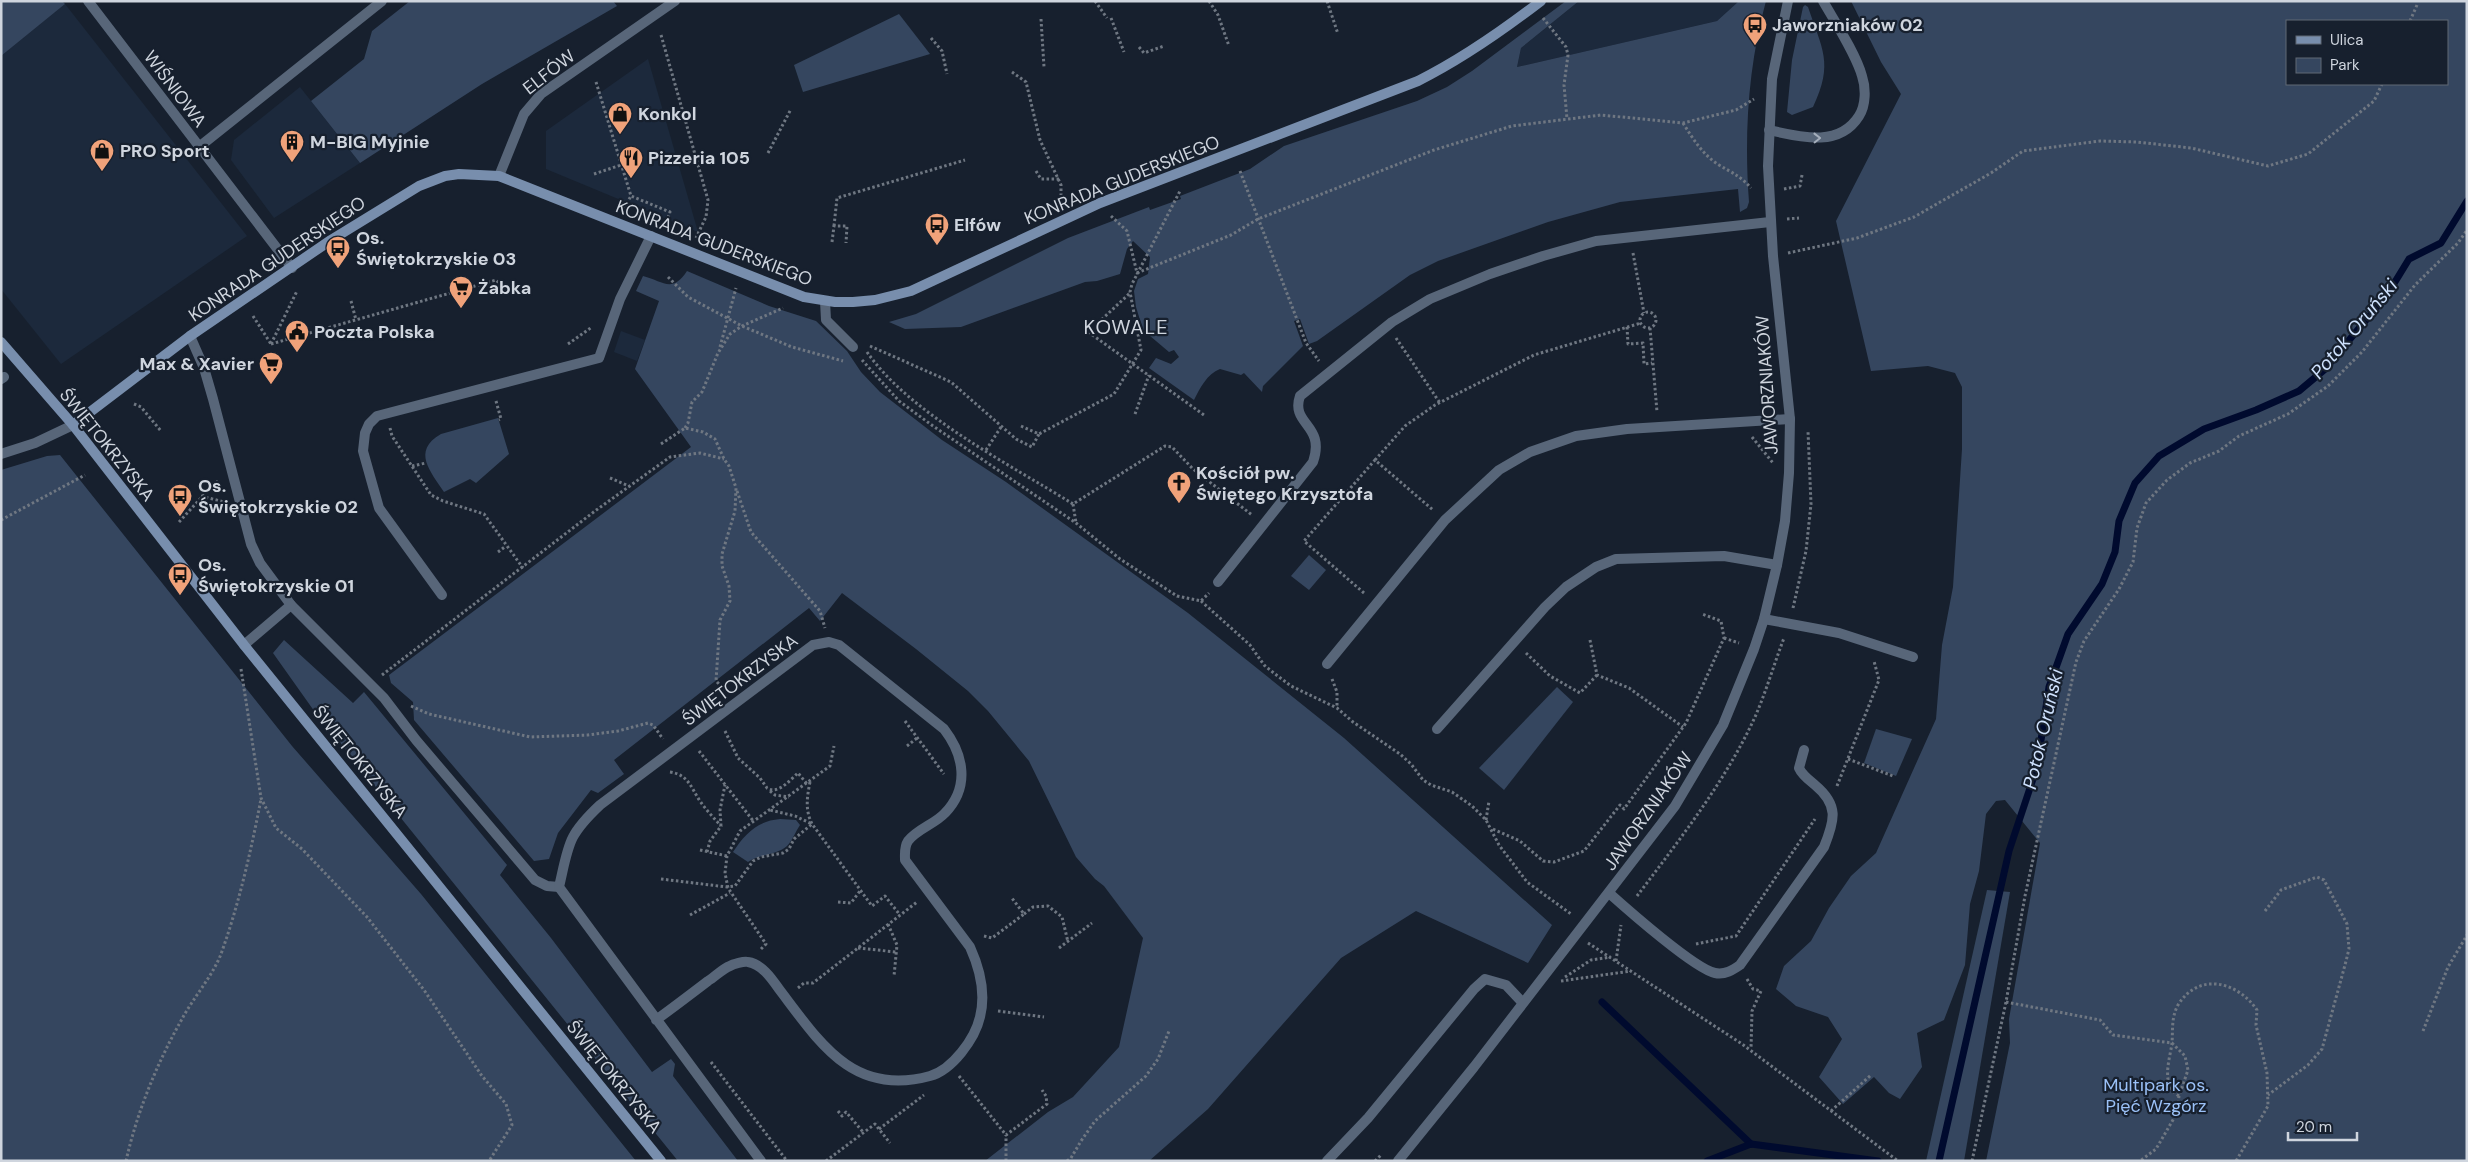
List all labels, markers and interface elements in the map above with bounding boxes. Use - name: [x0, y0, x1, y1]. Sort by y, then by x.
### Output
- bus stop icon: Jaworzniaków 02: [1742, 12, 1768, 46]
- place label: Jaworzniaków 02: [1772, 13, 1923, 37]
- legend: [2286, 20, 2448, 85]
- text: Ulica: [2330, 30, 2364, 50]
- street label: ELFÓW: [518, 44, 580, 100]
- street label: WIŚNIOWA: [138, 46, 212, 132]
- text: Park: [2330, 55, 2360, 75]
- shop icon: Konkol: [607, 101, 633, 135]
- place label: Konkol: [638, 102, 697, 126]
- building icon: M-BIG Myjnie: [279, 129, 305, 163]
- place label: M-BIG Myjnie: [310, 130, 430, 154]
- street label: KONRADA GUDERSKIEGO: [1021, 130, 1223, 230]
- one-way arrow: [1813, 133, 1821, 143]
- shop icon: PRO Sport: [89, 138, 115, 172]
- place label: PRO Sport: [120, 139, 210, 163]
- restaurant icon: Pizzeria 105: [618, 145, 644, 179]
- place label: Pizzeria 105: [648, 146, 750, 170]
- street label: KONRADA GUDERSKIEGO: [184, 191, 370, 327]
- street label: KONRADA GUDERSKIEGO: [612, 194, 816, 292]
- bus stop icon: Elfów: [924, 212, 950, 246]
- place label: Elfów: [954, 213, 1001, 237]
- place label: Os. Świętokrzyskie 03: [356, 226, 516, 271]
- bus stop icon: Os. Świętokrzyskie 03: [325, 235, 351, 269]
- water label: Potok Oruński: [2305, 274, 2403, 384]
- supermarket icon: Żabka: [448, 275, 474, 309]
- place label: Żabka: [478, 276, 531, 300]
- district label: KOWALE: [1084, 314, 1168, 340]
- street label: JAWORZNIAKÓW: [1750, 314, 1784, 456]
- public building icon: Poczta Polska: [284, 319, 310, 353]
- place label: Poczta Polska: [314, 320, 434, 344]
- supermarket icon: Max & Xavier: [258, 351, 284, 385]
- place label: Max & Xavier: [140, 352, 254, 376]
- street label: ŚWIĘTOKRZYSKA: [54, 383, 160, 507]
- place label: Kościół pw. Świętego Krzysztofa: [1196, 461, 1373, 506]
- church icon: Kościół pw. Świętego Krzysztofa: [1166, 470, 1192, 504]
- place label: Os. Świętokrzyskie 02: [198, 474, 358, 519]
- bus stop icon: Os. Świętokrzyskie 02: [167, 483, 193, 517]
- place label: Os. Świętokrzyskie 01: [198, 553, 354, 598]
- bus stop icon: Os. Świętokrzyskie 01: [167, 562, 193, 596]
- street label: ŚWIĘTOKRZYSKA: [677, 629, 803, 731]
- water label: Potok Oruński: [2017, 666, 2069, 792]
- street label: ŚWIĘTOKRZYSKA: [307, 700, 413, 824]
- street label: JAWORZNIAKÓW: [1598, 747, 1698, 875]
- street label: ŚWIĘTOKRZYSKA: [561, 1015, 667, 1139]
- park label: Multipark os. Pięć Wzgórz: [2103, 1073, 2209, 1118]
- scale bar: [2288, 1110, 2357, 1142]
- text: 20 m: [2296, 1117, 2332, 1137]

